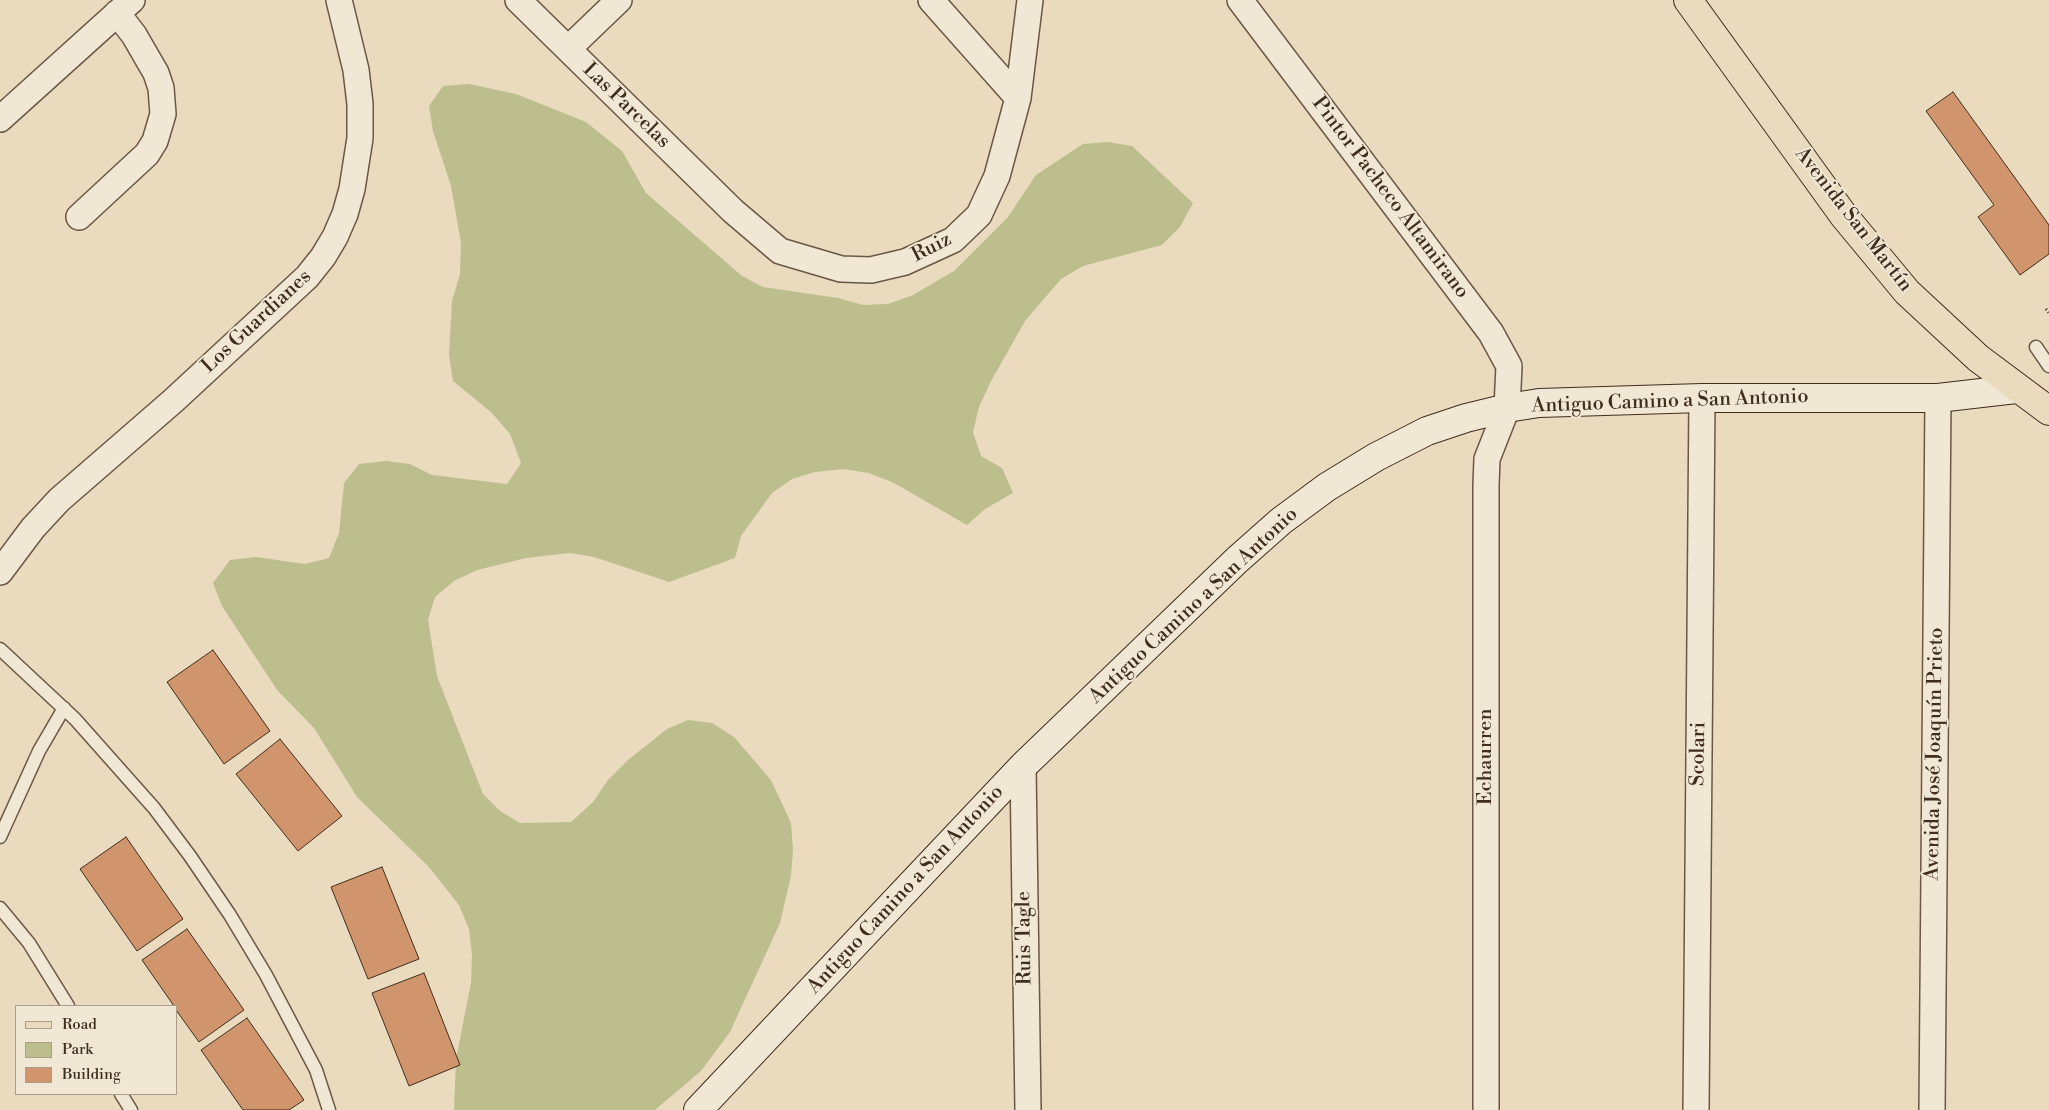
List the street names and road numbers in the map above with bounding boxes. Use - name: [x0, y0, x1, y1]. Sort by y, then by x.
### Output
- street label: Las Parcelas: [577, 58, 675, 154]
- street label: Pintor Pacheco Altamirano: [1306, 92, 1474, 304]
- street label: Avenida San Martín: [1789, 143, 1917, 297]
- street label: Ruiz: [908, 228, 956, 268]
- street label: Los Guardianes: [197, 265, 317, 379]
- street label: Antiguo Camino a San Antonio: [1531, 385, 1809, 419]
- street label: Antiguo Camino a San Antonio: [1085, 503, 1303, 709]
- street label: Avenida José Joaquín Prieto: [1921, 627, 1949, 881]
- street label: Echaurren: [1474, 709, 1498, 805]
- street label: Scolari: [1686, 722, 1712, 786]
- street label: Antiguo Camino a San Antonio: [803, 781, 1009, 999]
- street label: Ruis Tagle: [1012, 891, 1038, 985]

